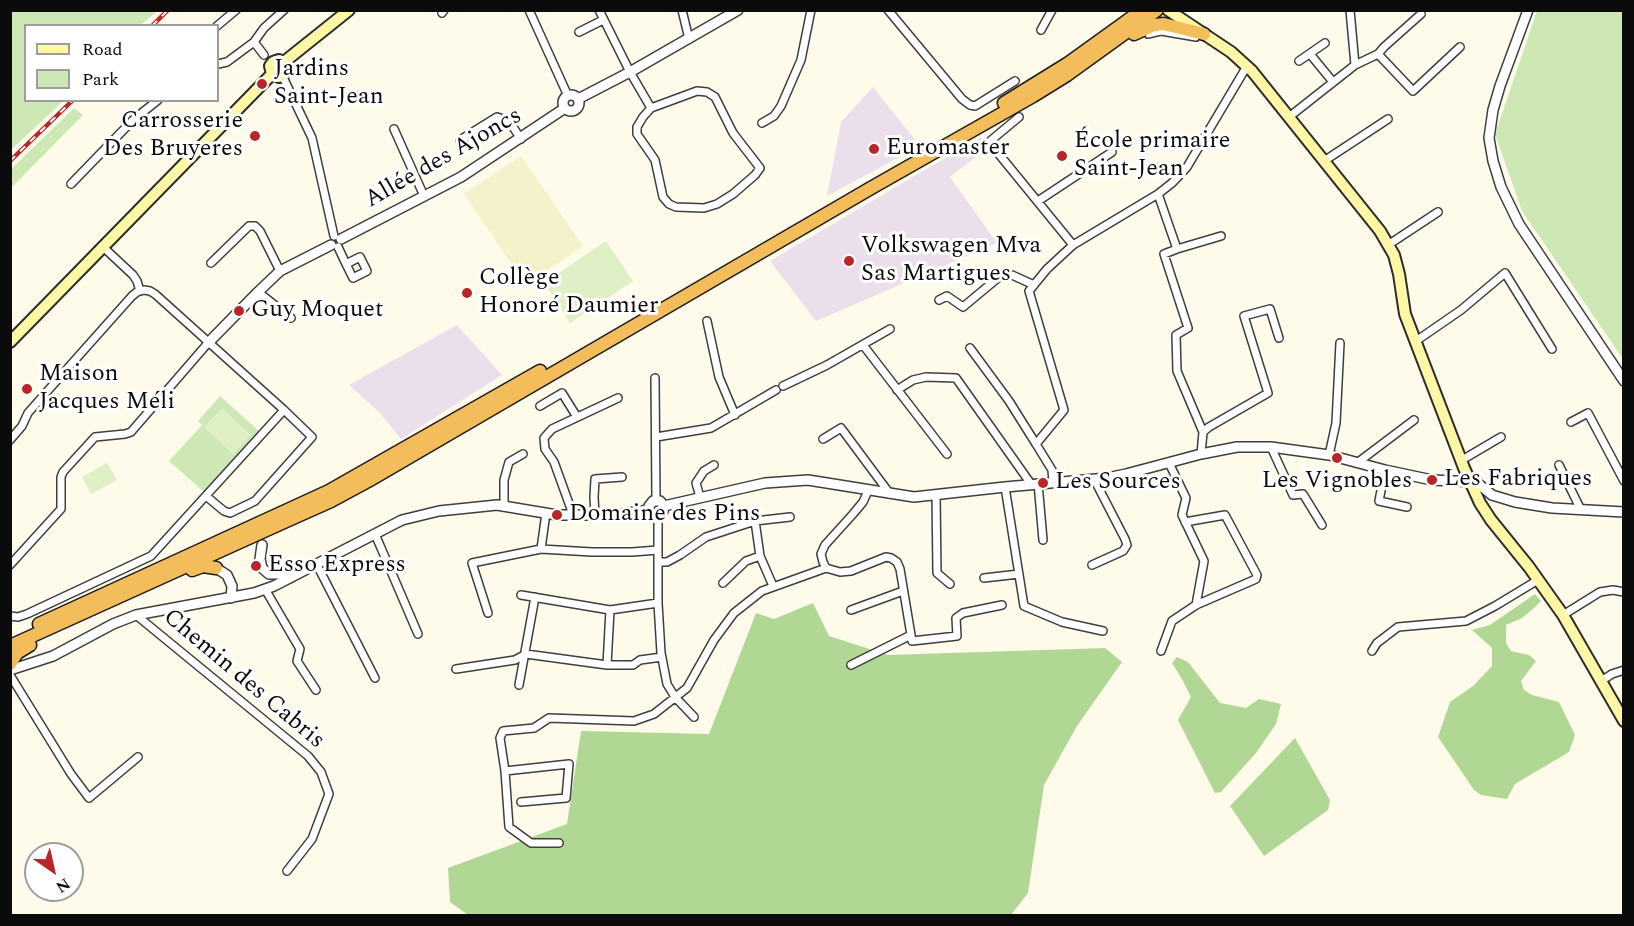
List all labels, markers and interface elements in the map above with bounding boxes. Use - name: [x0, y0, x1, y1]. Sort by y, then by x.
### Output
- legend: [24, 24, 219, 102]
- text: Road: [82, 36, 123, 63]
- place label: Jardins Saint-Jean: [274, 56, 384, 112]
- text: Park: [82, 66, 119, 93]
- marker: Jardins Saint-Jean: [255, 77, 269, 91]
- street label: Allée des Ajoncs: [360, 102, 528, 216]
- place label: Carrosserie Des Bruyeres: [103, 108, 243, 164]
- place label: École primaire Saint-Jean: [1074, 128, 1230, 184]
- marker: Carrosserie Des Bruyeres: [248, 129, 262, 143]
- place label: Euromaster: [886, 135, 1010, 163]
- marker: Euromaster: [867, 142, 881, 156]
- marker: École primaire Saint-Jean: [1055, 149, 1069, 163]
- place label: Volkswagen Mva Sas Martigues: [861, 233, 1041, 289]
- marker: Volkswagen Mva Sas Martigues: [842, 254, 856, 268]
- place label: Collège Honoré Daumier: [479, 265, 658, 321]
- marker: Collège Honoré Daumier: [460, 286, 474, 300]
- place label: Guy Moquet: [251, 297, 383, 325]
- marker: Guy Moquet: [232, 304, 246, 318]
- place label: Maison Jacques Méli: [39, 361, 175, 417]
- marker: Maison Jacques Méli: [20, 382, 34, 396]
- marker: Les Vignobles: [1330, 451, 1344, 465]
- place label: Les Fabriques: [1444, 466, 1592, 494]
- place label: Les Vignobles: [1262, 468, 1412, 496]
- place label: Les Sources: [1055, 469, 1181, 497]
- marker: Les Fabriques: [1425, 473, 1439, 487]
- marker: Les Sources: [1036, 476, 1050, 490]
- place label: Domaine des Pins: [569, 501, 760, 529]
- marker: Domaine des Pins: [550, 508, 564, 522]
- place label: Esso Express: [268, 552, 406, 580]
- marker: Esso Express: [249, 559, 263, 573]
- street label: Chemin des Cabris: [156, 604, 330, 756]
- north arrow: [24, 842, 84, 902]
- text: N: [51, 872, 75, 899]

